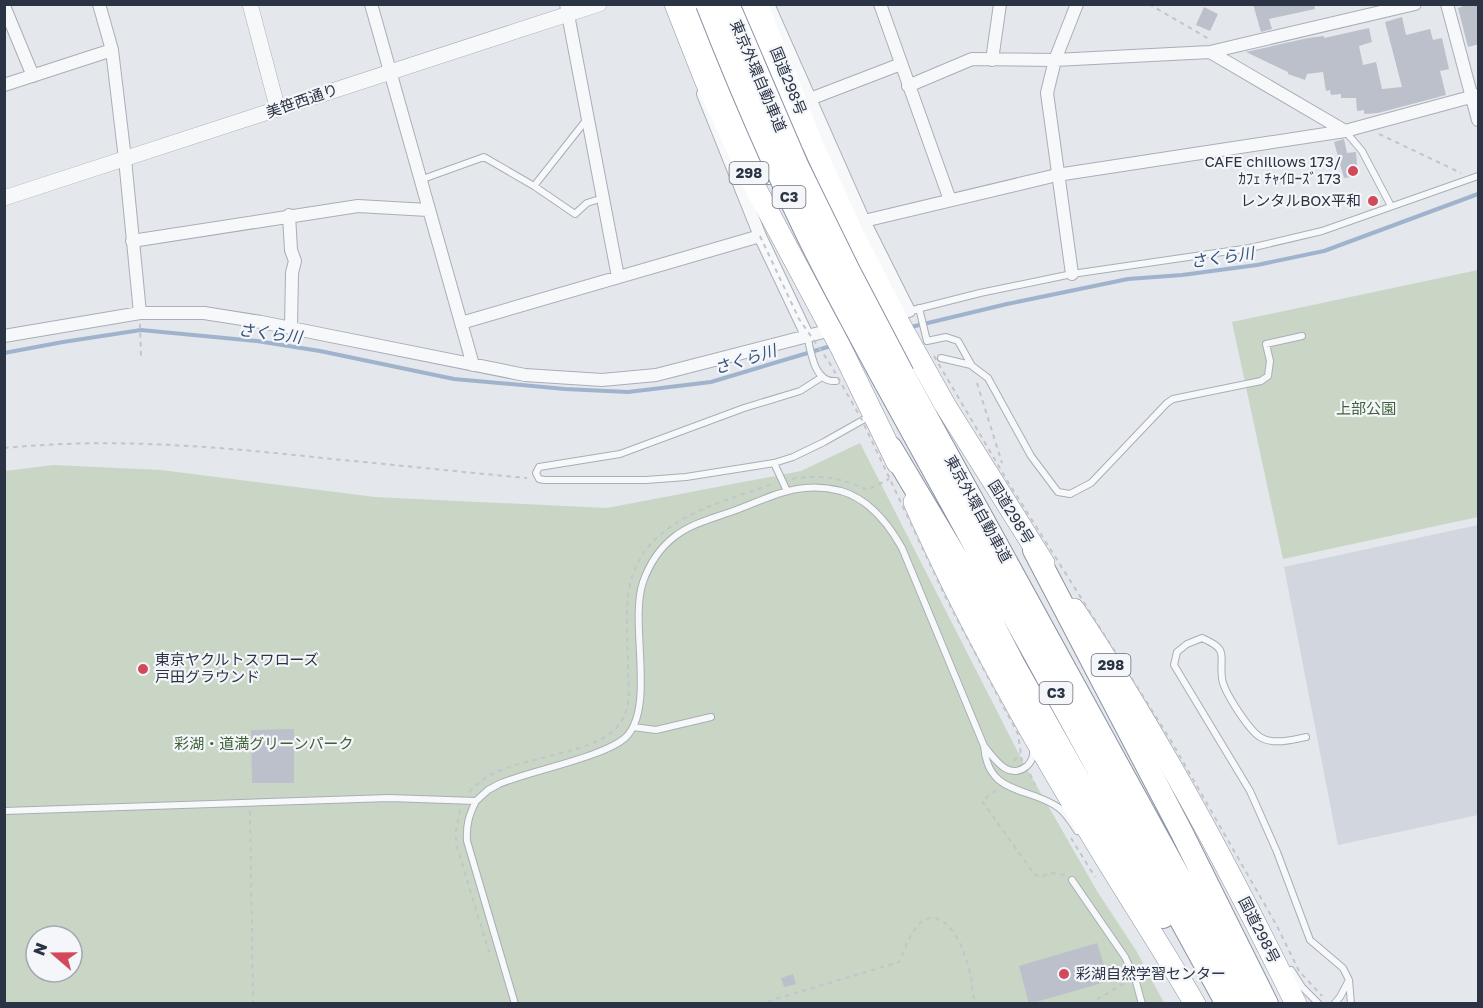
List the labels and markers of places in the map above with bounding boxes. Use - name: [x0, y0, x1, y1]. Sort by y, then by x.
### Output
- place label: CAFE chillows 173/ ｶﾌｪ ﾁｬｲﾛｰｽﾞ173: [1204, 152, 1341, 187]
- marker: CAFE chillows 173/ ｶﾌｪ ﾁｬｲﾛｰｽﾞ173: [1346, 164, 1360, 178]
- place label: レンタルBOX平和: [1240, 191, 1361, 209]
- marker: レンタルBOX平和: [1366, 194, 1380, 208]
- place label: 東京ヤクルトスワローズ 戸田グラウンド: [155, 650, 319, 685]
- marker: 東京ヤクルトスワローズ 戸田グラウンド: [136, 662, 150, 676]
- place label: 彩湖自然学習センター: [1076, 964, 1226, 982]
- marker: 彩湖自然学習センター: [1057, 967, 1071, 981]

